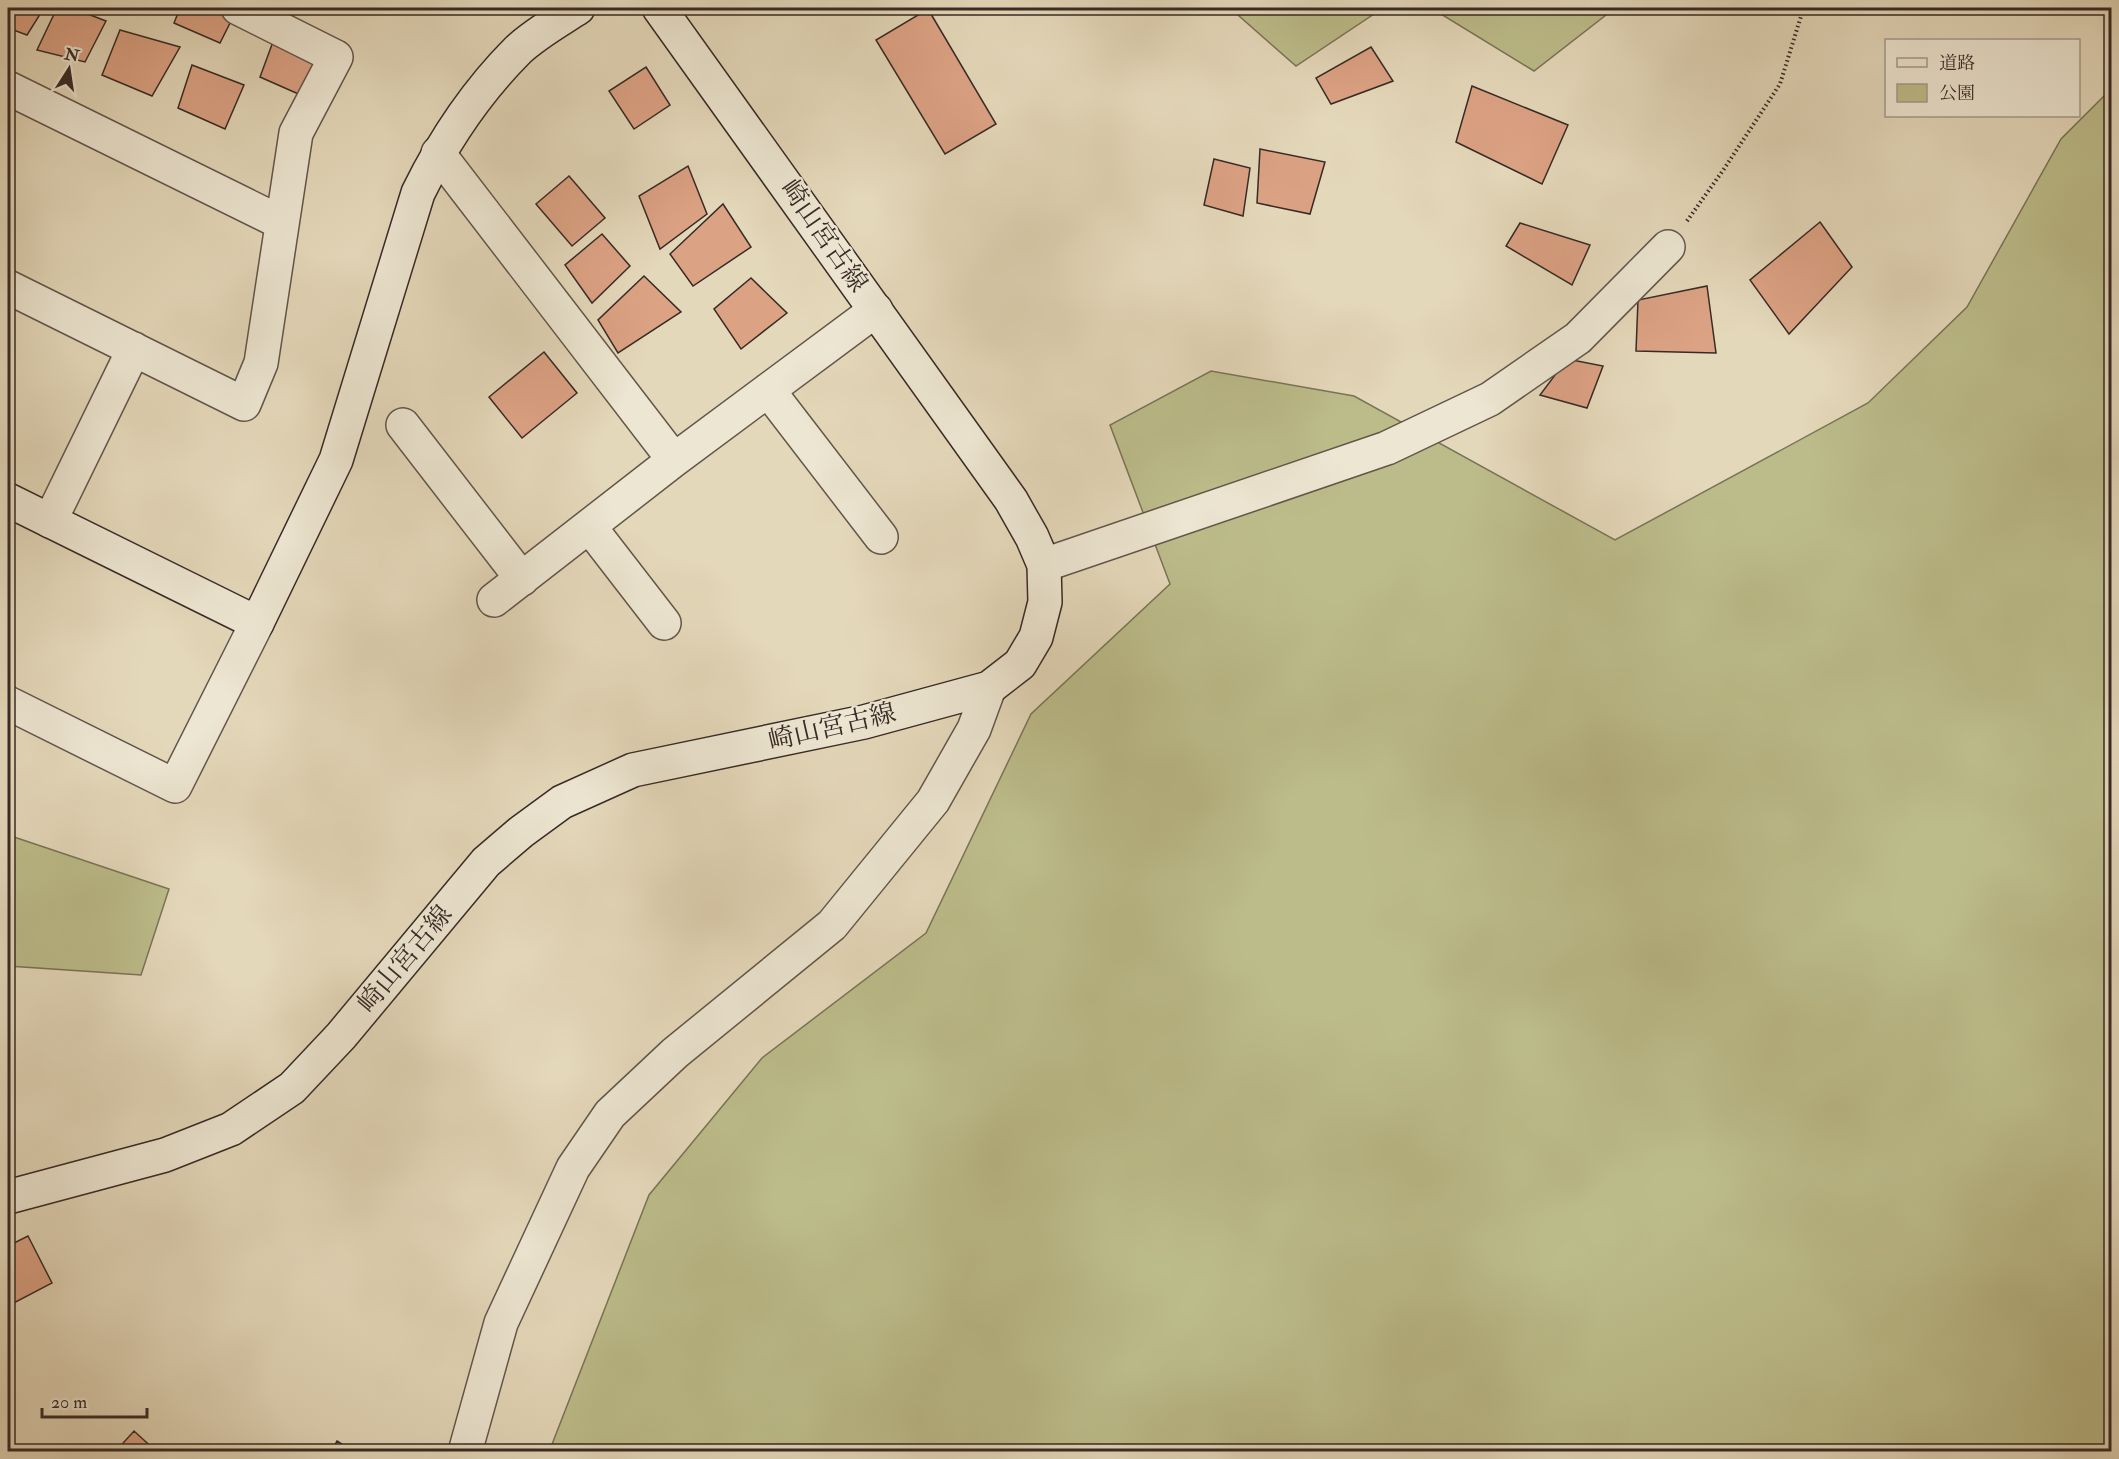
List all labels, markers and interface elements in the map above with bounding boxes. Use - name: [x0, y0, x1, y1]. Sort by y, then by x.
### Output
- north arrow: [39, 39, 99, 99]
- legend: [1885, 39, 2080, 117]
- text: N: [62, 44, 82, 67]
- text: 道路: [1939, 52, 1975, 75]
- text: 公園: [1939, 82, 1975, 105]
- street label: 崎山宮古線: [774, 174, 874, 298]
- street label: 崎山宮古線: [765, 697, 899, 757]
- street label: 崎山宮古線: [351, 899, 459, 1019]
- scale bar: [42, 1381, 147, 1419]
- text: 20 m: [51, 1391, 87, 1414]

